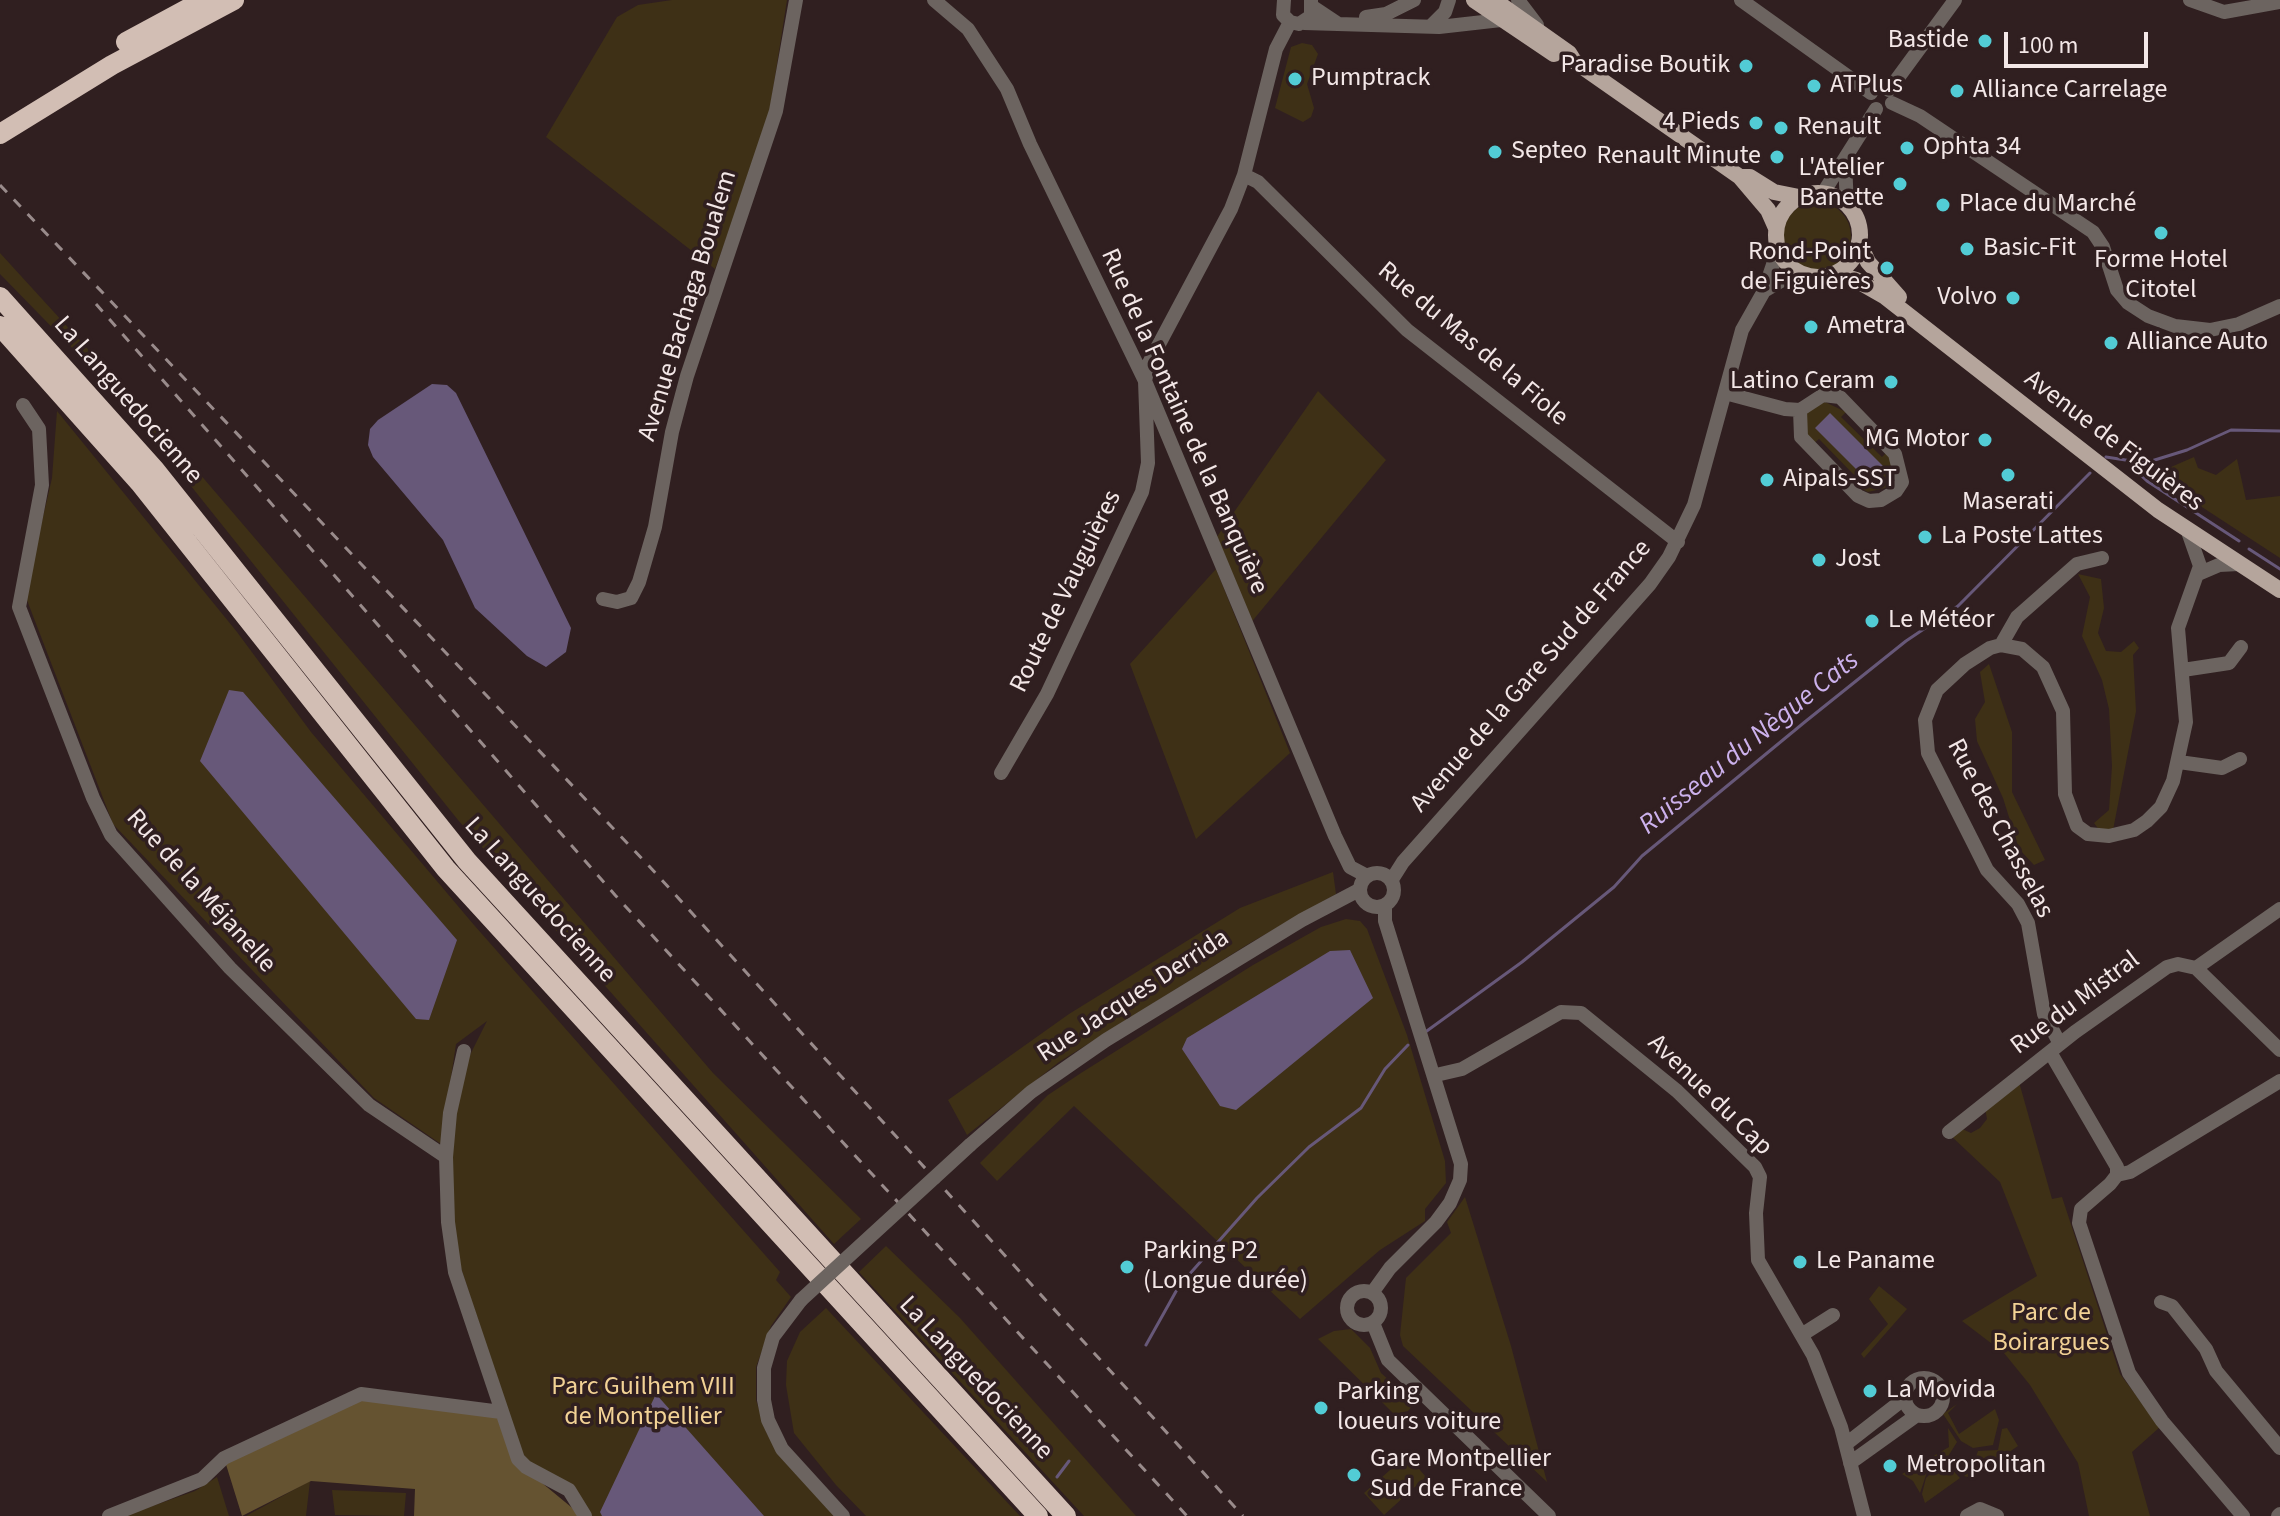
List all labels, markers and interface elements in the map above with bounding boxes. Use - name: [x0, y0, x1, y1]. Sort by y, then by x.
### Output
- scale bar: [2008, 16, 2152, 66]
- place label: Bastide: [1888, 25, 1969, 57]
- text: 100 m: [2018, 28, 2078, 63]
- marker: Bastide: [1976, 32, 1994, 50]
- place label: Paradise Boutik: [1560, 50, 1730, 82]
- marker: Paradise Boutik: [1737, 57, 1755, 75]
- place label: Pumptrack: [1311, 63, 1430, 95]
- marker: Pumptrack: [1286, 70, 1304, 88]
- place label: ATPlus: [1830, 70, 1903, 102]
- place label: Alliance Carrelage: [1973, 75, 2168, 107]
- marker: ATPlus: [1805, 77, 1823, 95]
- marker: Alliance Carrelage: [1948, 82, 1966, 100]
- place label: 4 Pieds: [1663, 107, 1740, 139]
- place label: Renault: [1797, 112, 1881, 144]
- marker: 4 Pieds: [1747, 114, 1765, 132]
- marker: Renault: [1772, 119, 1790, 137]
- place label: Ophta 34: [1923, 132, 2021, 164]
- place label: Septeo: [1511, 136, 1587, 168]
- marker: Ophta 34: [1898, 139, 1916, 157]
- place label: Renault Minute: [1596, 141, 1761, 173]
- marker: Septeo: [1486, 143, 1504, 161]
- marker: Renault Minute: [1768, 148, 1786, 166]
- place label: L'Atelier Banette: [1799, 153, 1884, 214]
- street label: Avenue Bachaga Boualem: [633, 167, 745, 445]
- marker: L'Atelier Banette: [1891, 175, 1909, 193]
- place label: Place du Marché: [1959, 189, 2136, 221]
- marker: Place du Marché: [1934, 196, 1952, 214]
- marker: Forme Hotel Citotel: [2152, 224, 2170, 242]
- place label: Basic-Fit: [1983, 233, 2076, 265]
- place label: Rond-Point de Figuières: [1740, 237, 1871, 298]
- marker: Basic-Fit: [1958, 240, 1976, 258]
- street label: Rue de la Fontaine de la Banquière: [1092, 244, 1274, 600]
- place label: Forme Hotel Citotel: [2094, 245, 2228, 306]
- street label: Rue du Mas de la Fiole: [1370, 256, 1574, 434]
- marker: Rond-Point de Figuières: [1878, 259, 1896, 277]
- place label: Volvo: [1937, 282, 1997, 314]
- marker: Volvo: [2004, 289, 2022, 307]
- street label: La Languedocienne: [46, 311, 208, 491]
- place label: Ametra: [1827, 311, 1906, 343]
- marker: Ametra: [1802, 318, 1820, 336]
- place label: Alliance Auto: [2127, 327, 2268, 359]
- marker: Alliance Auto: [2102, 334, 2120, 352]
- street label: Avenue de Figuières: [2017, 364, 2209, 520]
- place label: Latino Ceram: [1730, 366, 1875, 398]
- marker: Latino Ceram: [1882, 373, 1900, 391]
- place label: MG Motor: [1865, 424, 1969, 456]
- marker: MG Motor: [1976, 431, 1994, 449]
- place label: Aipals-SST: [1783, 464, 1897, 496]
- marker: Maserati: [1999, 466, 2017, 484]
- marker: Aipals-SST: [1758, 471, 1776, 489]
- street label: Route de Vauguières: [1005, 486, 1129, 698]
- place label: Maserati: [1962, 487, 2054, 519]
- place label: La Poste Lattes: [1941, 521, 2103, 553]
- marker: La Poste Lattes: [1916, 528, 1934, 546]
- street label: Avenue de la Gare Sud de France: [1405, 534, 1659, 820]
- place label: Jost: [1835, 544, 1881, 576]
- marker: Jost: [1810, 551, 1828, 569]
- place label: Le Météor: [1888, 605, 1994, 637]
- marker: Le Météor: [1863, 612, 1881, 630]
- water label: Ruisseau du Nègue Cats: [1633, 645, 1867, 843]
- street label: Rue des Chasselas: [1939, 734, 2059, 924]
- street label: Rue de la Méjanelle: [118, 804, 282, 980]
- street label: La Languedocienne: [456, 812, 622, 990]
- street label: Rue Jacques Derrida: [1032, 923, 1236, 1071]
- street label: Rue du Mistral: [2005, 945, 2147, 1063]
- street label: Avenue du Cap: [1640, 1029, 1778, 1163]
- place label: Parking P2 (Longue durée): [1143, 1236, 1308, 1298]
- place label: Le Paname: [1816, 1246, 1935, 1278]
- marker: Le Paname: [1791, 1253, 1809, 1271]
- marker: Parking P2 (Longue durée): [1118, 1258, 1136, 1276]
- street label: La Languedocienne: [891, 1291, 1059, 1467]
- park label: Parc de Boirargues: [1992, 1298, 2110, 1360]
- park label: Parc Guilhem VIII de Montpellier: [551, 1372, 735, 1434]
- place label: La Movida: [1886, 1375, 1996, 1407]
- place label: Parking loueurs voiture: [1337, 1377, 1501, 1438]
- marker: La Movida: [1861, 1382, 1879, 1400]
- marker: Parking loueurs voiture: [1312, 1399, 1330, 1417]
- place label: Gare Montpellier Sud de France: [1370, 1444, 1551, 1506]
- place label: Metropolitan: [1906, 1450, 2046, 1482]
- marker: Metropolitan: [1881, 1457, 1899, 1475]
- marker: Gare Montpellier Sud de France: [1345, 1466, 1363, 1484]

